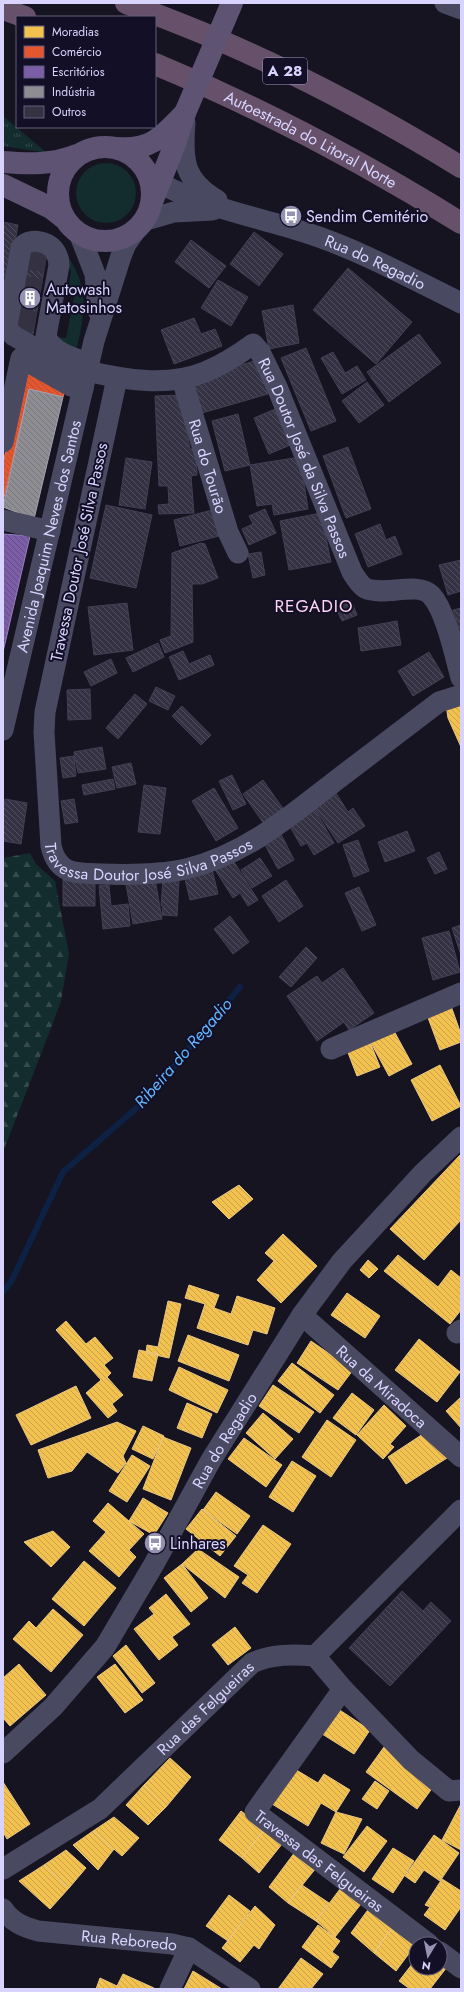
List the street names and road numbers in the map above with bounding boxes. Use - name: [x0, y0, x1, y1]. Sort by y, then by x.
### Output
- road number: A 28: [263, 58, 307, 84]
- street label: Autoestrada do Litoral Norte: [221, 85, 401, 194]
- street label: Rua do Regadio: [321, 229, 430, 295]
- street label: Rua Doutor José da Silva Passos: [253, 354, 357, 561]
- street label: Rua do Tourão: [183, 416, 233, 516]
- street label: Avenida Joaquim Neves dos Santos: [10, 418, 87, 655]
- street label: Travessa Doutor José Silva Passos: [45, 441, 113, 663]
- street label: Travessa Doutor José Silva Passos: [42, 826, 266, 850]
- street label: Rua da Miradoca: [331, 1339, 432, 1433]
- street label: Rua do Regadio: [186, 1388, 262, 1492]
- street label: Rua das Felgueiras: [151, 1656, 259, 1760]
- street label: Travessa das Felgueiras: [250, 1804, 389, 1917]
- street label: Rua Reboredo: [80, 1924, 180, 1956]

